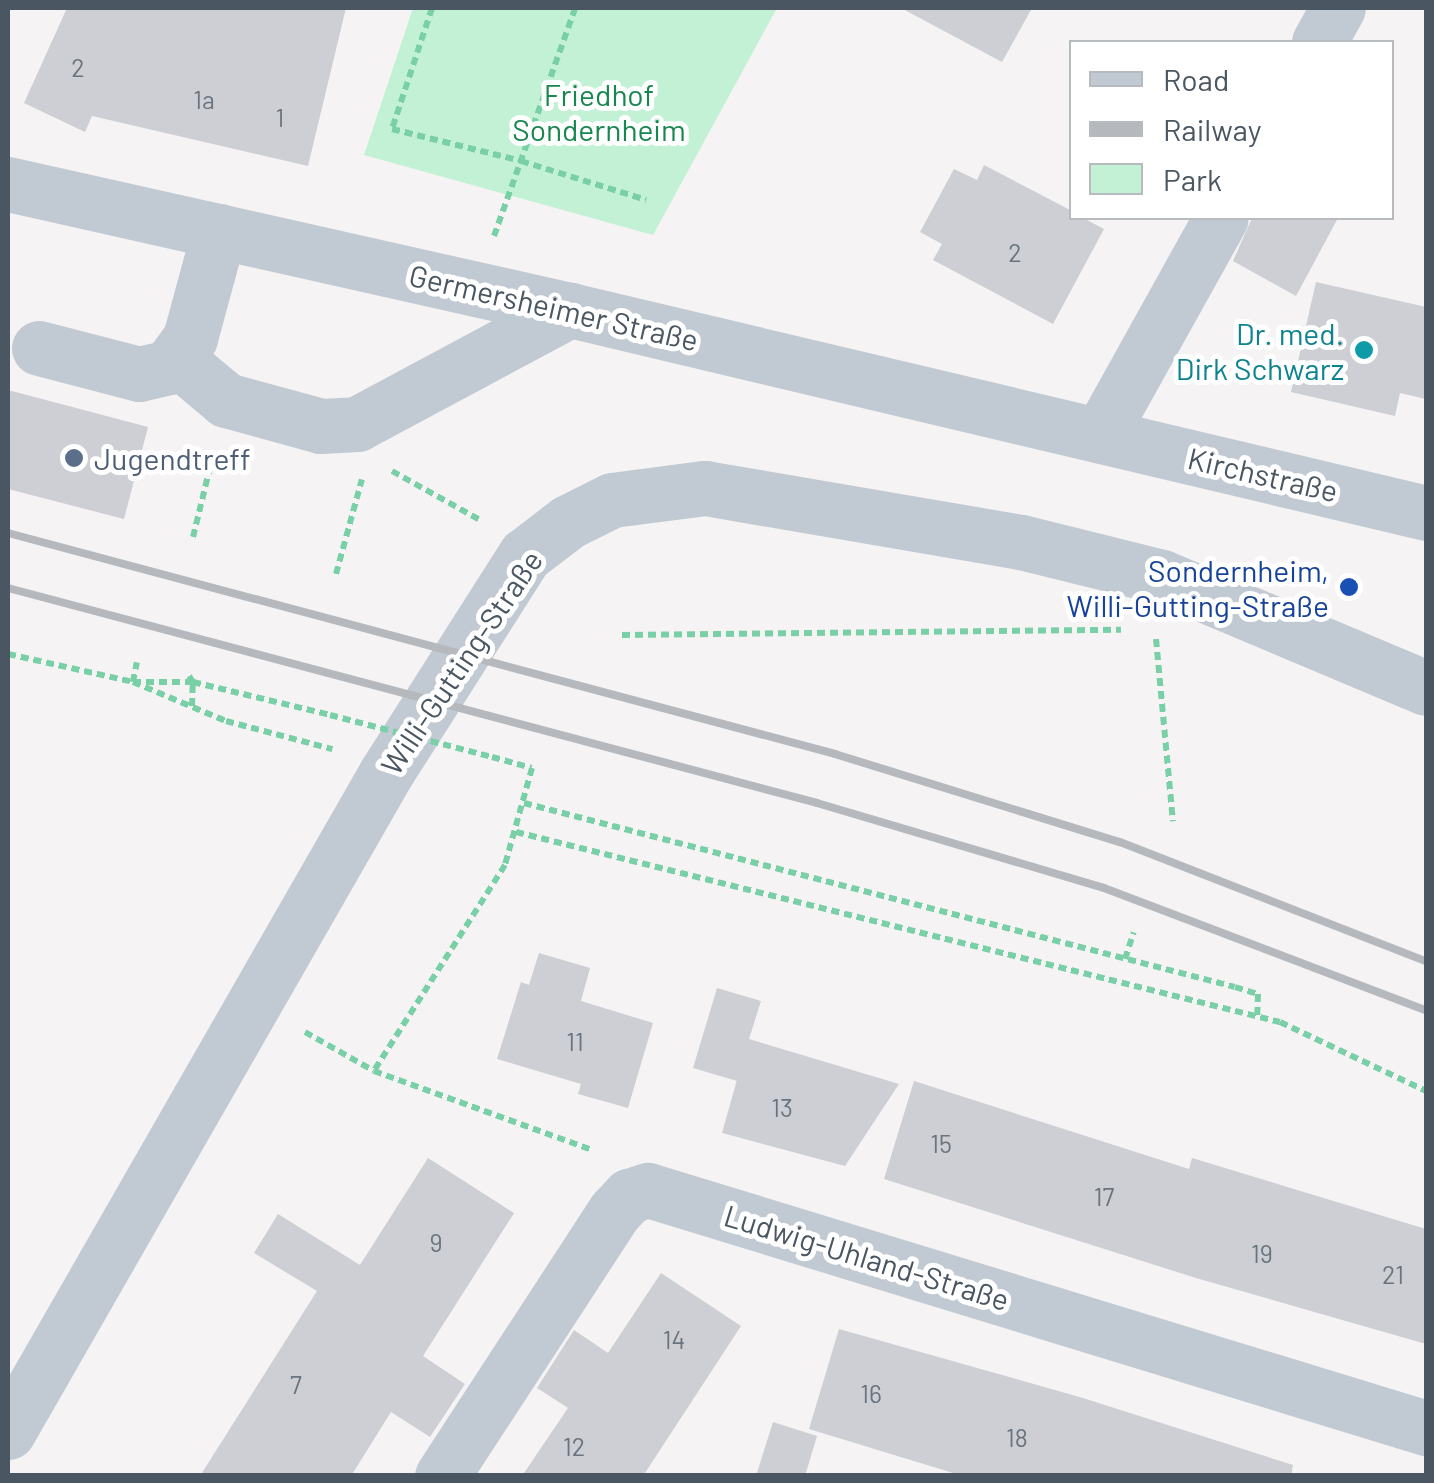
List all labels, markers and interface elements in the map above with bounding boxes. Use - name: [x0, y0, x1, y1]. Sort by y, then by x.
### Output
- legend: [1069, 40, 1394, 220]
- house number: 2: [71, 52, 85, 82]
- text: Road: [1163, 61, 1229, 97]
- park label: Friedhof Sondernheim: [512, 76, 686, 146]
- house number: 1a: [193, 84, 215, 114]
- house number: 1: [276, 102, 284, 132]
- text: Railway: [1163, 111, 1262, 147]
- text: Park: [1163, 161, 1222, 197]
- house number: 2: [1008, 237, 1022, 267]
- street label: Germersheimer Straße: [406, 256, 702, 358]
- place label: Dr. med. Dirk Schwarz: [1176, 315, 1344, 386]
- marker: Dr. med. Dirk Schwarz: [1353, 339, 1375, 361]
- street label: Kirchstraße: [1185, 439, 1341, 509]
- place label: Jugendtreff: [94, 440, 251, 476]
- marker: Jugendtreff: [63, 447, 85, 469]
- street label: Willi-Gutting-Straße: [373, 543, 549, 781]
- place label: Sondernheim, Willi-Gutting-Straße: [1066, 552, 1329, 622]
- marker: Sondernheim, Willi-Gutting-Straße: [1338, 576, 1360, 598]
- house number: 11: [566, 1026, 584, 1056]
- house number: 13: [771, 1092, 793, 1122]
- house number: 15: [930, 1128, 952, 1158]
- house number: 17: [1094, 1181, 1114, 1211]
- street label: Ludwig-Uhland-Straße: [720, 1197, 1014, 1317]
- house number: 9: [429, 1227, 443, 1257]
- house number: 19: [1251, 1238, 1273, 1268]
- house number: 21: [1382, 1259, 1404, 1289]
- house number: 14: [663, 1324, 685, 1354]
- house number: 7: [290, 1369, 302, 1399]
- house number: 16: [860, 1378, 882, 1408]
- house number: 18: [1006, 1422, 1028, 1452]
- house number: 12: [563, 1431, 585, 1461]

